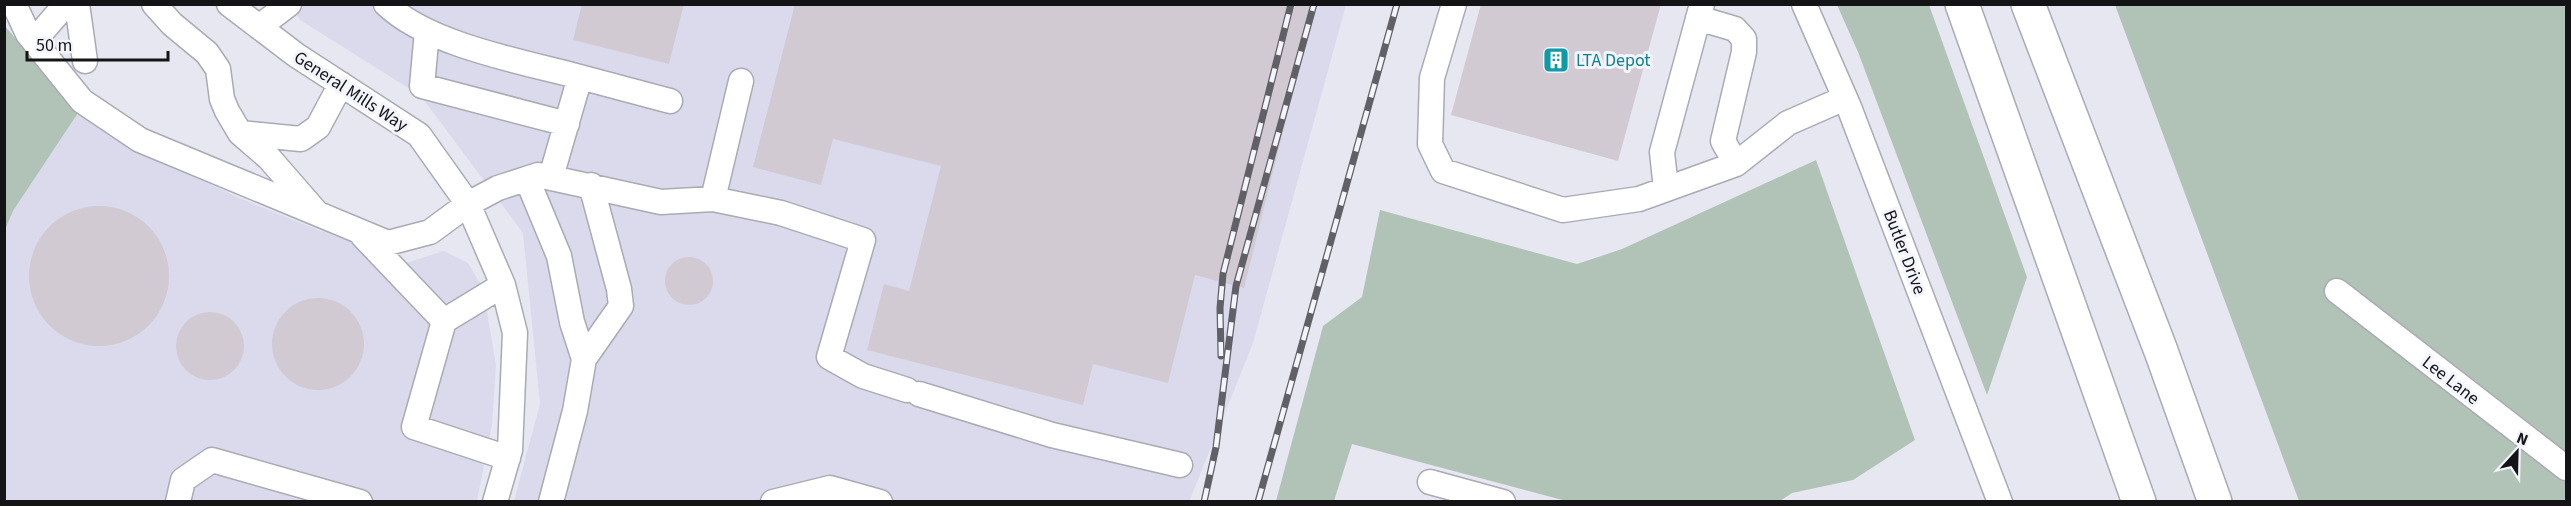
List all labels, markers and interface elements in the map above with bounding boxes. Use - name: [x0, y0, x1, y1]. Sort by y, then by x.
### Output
- scale bar: [27, 24, 168, 62]
- text: 50 m: [36, 33, 72, 58]
- street label: General Mills Way: [289, 45, 413, 138]
- building icon: LTA Depot: [1541, 45, 1571, 75]
- place label: LTA Depot: [1576, 48, 1650, 73]
- street label: Butler Drive: [1877, 206, 1932, 298]
- street label: Lee Lane: [2417, 350, 2485, 411]
- north arrow: [2487, 422, 2547, 482]
- text: N: [2513, 427, 2531, 451]

